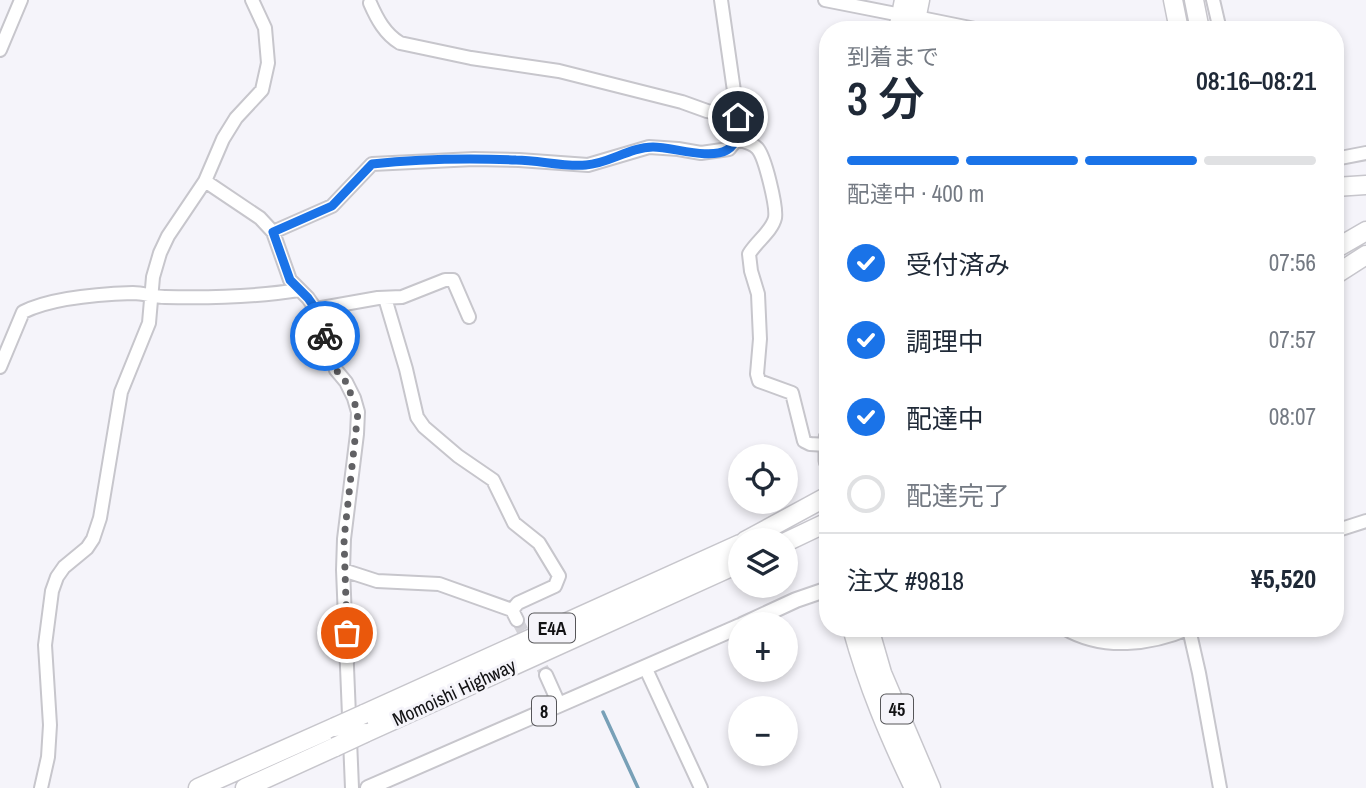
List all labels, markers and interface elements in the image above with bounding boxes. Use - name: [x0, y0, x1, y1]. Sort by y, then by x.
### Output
- text: 到着まで: [847, 41, 939, 72]
- text: 08:16–08:21: [1196, 63, 1316, 98]
- text: 3 分: [847, 67, 924, 129]
- pin: [708, 87, 768, 147]
- icon: home: [719, 98, 757, 136]
- text: 配達中 · 400 m: [847, 178, 984, 209]
- icon: check: [847, 244, 885, 282]
- text: 受付済み: [906, 247, 1010, 282]
- text: 07:56: [1269, 247, 1316, 278]
- courier: [290, 301, 360, 371]
- icon: bike: [306, 317, 344, 355]
- icon: check: [847, 321, 885, 359]
- text: 調理中: [906, 324, 984, 359]
- text: 07:57: [1269, 324, 1316, 355]
- icon: check: [847, 398, 885, 436]
- text: 配達中: [906, 401, 984, 436]
- text: 08:07: [1269, 401, 1316, 432]
- map controls: [728, 444, 798, 766]
- button: locate: [728, 444, 798, 514]
- text: 配達完了: [906, 478, 1010, 513]
- button: layers: [728, 528, 798, 598]
- text: ¥5,520: [1251, 561, 1316, 596]
- text: 注文 #9818: [847, 563, 964, 598]
- pin: [317, 603, 377, 663]
- button: +: [728, 612, 798, 682]
- icon: bag: [328, 614, 366, 652]
- road number: E4A: [529, 614, 575, 642]
- street label: Momoishi Highway: [388, 652, 520, 732]
- road number: 45: [881, 694, 913, 724]
- road number: 8: [532, 696, 556, 726]
- button: −: [728, 696, 798, 766]

